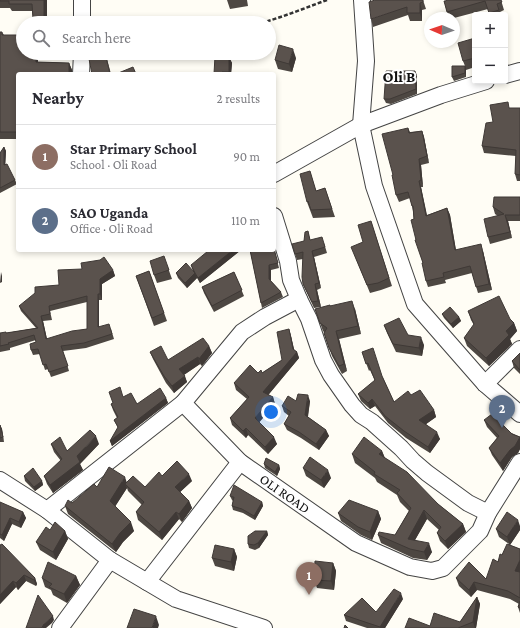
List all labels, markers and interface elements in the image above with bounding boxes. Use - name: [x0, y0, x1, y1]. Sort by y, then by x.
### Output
- north arrow: [424, 12, 460, 48]
- map controls: [472, 12, 508, 84]
- button: +: [472, 12, 508, 48]
- search box: [16, 16, 276, 60]
- icon: search: [30, 27, 52, 49]
- text: Search here: [62, 30, 131, 46]
- button: −: [472, 48, 508, 84]
- district label: Oli B: [383, 68, 415, 85]
- text: Nearby: [32, 89, 84, 108]
- text: 2 results: [217, 91, 260, 106]
- text: Star Primary School: [70, 141, 197, 157]
- text: 1: [43, 149, 47, 164]
- text: 90 m: [233, 149, 260, 164]
- text: School · Oli Road: [70, 157, 157, 172]
- text: SAO Uganda: [70, 205, 148, 221]
- text: 2: [42, 213, 48, 228]
- text: 110 m: [231, 213, 260, 228]
- text: Office · Oli Road: [70, 221, 153, 236]
- pin: 2: [489, 395, 515, 428]
- your location: [261, 402, 281, 422]
- street label: OLI ROAD: [257, 470, 313, 516]
- pin: 1: [296, 562, 322, 595]

